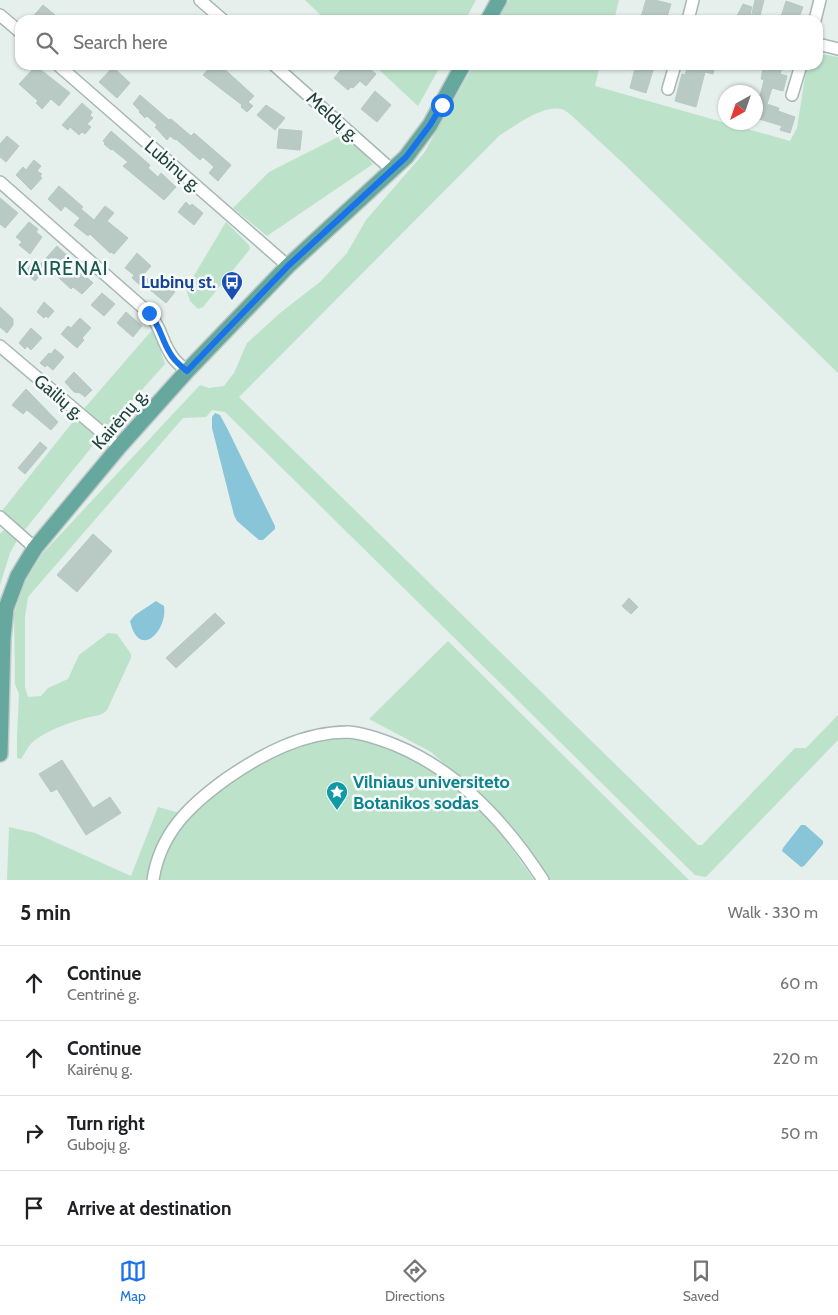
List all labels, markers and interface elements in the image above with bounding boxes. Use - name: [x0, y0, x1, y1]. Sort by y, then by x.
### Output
- search box: [15, 15, 823, 70]
- icon: search: [33, 29, 61, 57]
- text: Search here: [73, 31, 167, 54]
- north arrow: [718, 85, 763, 130]
- street label: Meldų g.: [302, 87, 364, 147]
- route start: [431, 94, 454, 117]
- street label: Lubinų g.: [140, 135, 206, 197]
- district label: KAIRĖNAI: [17, 256, 109, 280]
- bus stop icon: Lubinų st.: [220, 270, 244, 301]
- place label: Lubinų st.: [141, 271, 216, 293]
- route end: [138, 302, 161, 325]
- street label: Gailių g.: [29, 370, 89, 424]
- street label: Kairėnų g.: [87, 384, 153, 454]
- place label: Vilniaus universiteto Botanikos sodas: [353, 771, 510, 814]
- place icon: Vilniaus universiteto Botanikos sodas: [325, 780, 349, 811]
- text: 5 min: [20, 900, 71, 925]
- text: Walk · 330 m: [728, 903, 818, 922]
- text: Continue: [67, 962, 141, 985]
- icon: ahead: [20, 969, 48, 997]
- text: 60 m: [780, 974, 818, 993]
- text: Centrinė g.: [67, 985, 140, 1004]
- text: Continue: [67, 1037, 141, 1060]
- icon: ahead: [20, 1044, 48, 1072]
- text: 220 m: [772, 1049, 818, 1068]
- text: Kairėnų g.: [67, 1060, 133, 1079]
- text: Turn right: [67, 1112, 145, 1135]
- icon: right: [20, 1119, 48, 1147]
- text: 50 m: [781, 1124, 818, 1143]
- text: Gubojų g.: [67, 1135, 130, 1154]
- icon: arrive: [20, 1194, 48, 1222]
- text: Arrive at destination: [67, 1197, 231, 1220]
- tab: Map: [119, 1257, 147, 1305]
- tab: Directions: [385, 1257, 445, 1305]
- tab: Saved: [683, 1257, 719, 1305]

